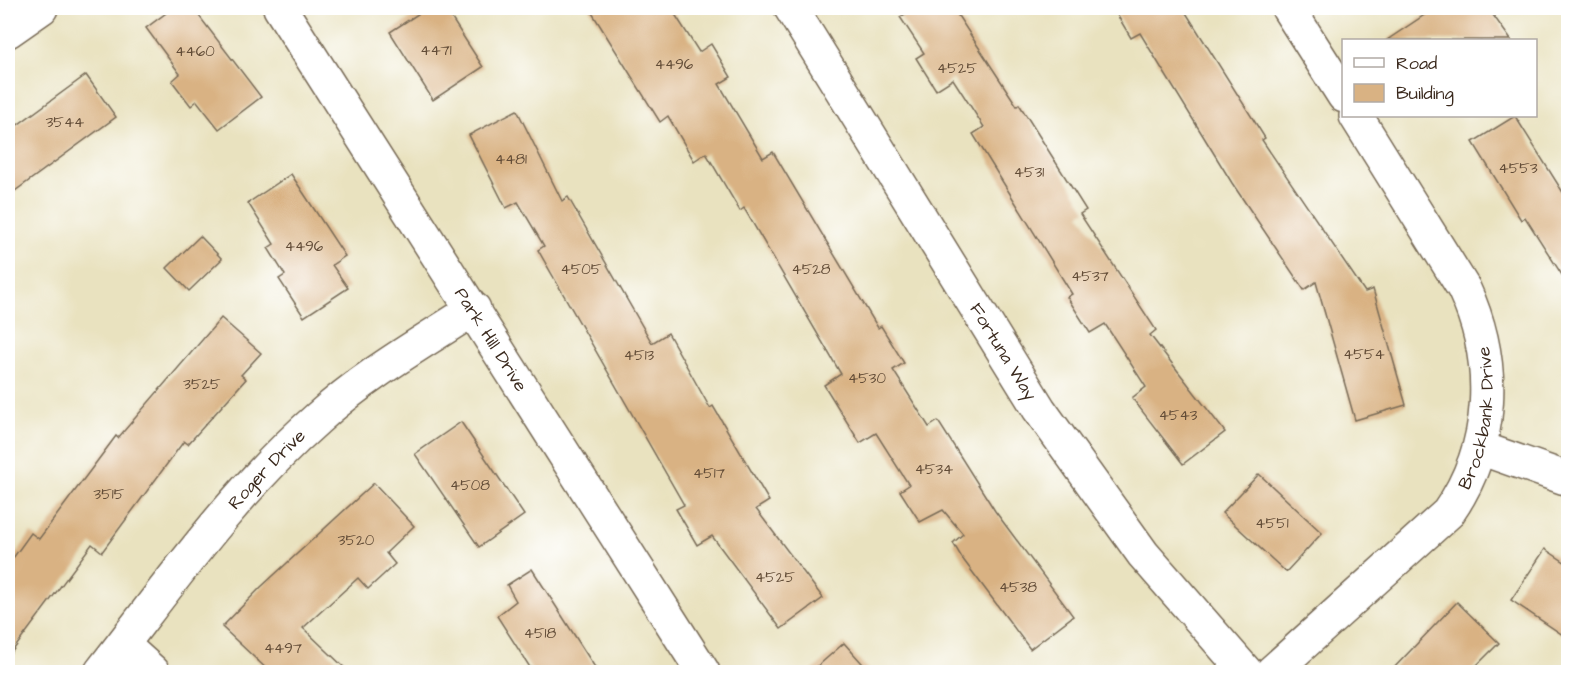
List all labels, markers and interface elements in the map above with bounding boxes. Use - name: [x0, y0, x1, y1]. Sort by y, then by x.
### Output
- legend: [1342, 39, 1537, 117]
- house number: 4471: [420, 40, 452, 61]
- house number: 4460: [175, 41, 215, 62]
- text: Road: [1396, 51, 1437, 76]
- house number: 4496: [655, 54, 694, 75]
- house number: 4525: [937, 58, 977, 79]
- text: Building: [1396, 81, 1454, 107]
- house number: 3544: [46, 112, 84, 133]
- house number: 4481: [495, 149, 527, 170]
- house number: 4553: [1498, 158, 1538, 179]
- house number: 4531: [1014, 162, 1044, 183]
- house number: 4496: [285, 236, 324, 257]
- house number: 4505: [561, 259, 602, 280]
- house number: 4528: [791, 259, 831, 280]
- house number: 4537: [1071, 266, 1109, 287]
- street label: Park Hill Drive: [449, 283, 534, 397]
- street label: Fortuna Way: [964, 298, 1043, 406]
- house number: 4554: [1343, 344, 1385, 365]
- street label: Brockbank Drive: [1452, 344, 1499, 493]
- house number: 4513: [624, 345, 655, 366]
- house number: 4530: [848, 368, 886, 389]
- house number: 3525: [183, 374, 221, 395]
- house number: 4543: [1159, 405, 1198, 426]
- street label: Roger Drive: [222, 423, 311, 515]
- house number: 4534: [915, 459, 953, 480]
- house number: 4517: [693, 463, 725, 484]
- house number: 4508: [450, 475, 490, 496]
- house number: 3515: [94, 484, 125, 505]
- house number: 4551: [1255, 513, 1289, 534]
- house number: 3520: [338, 530, 375, 551]
- house number: 4525: [755, 567, 795, 588]
- house number: 4538: [999, 577, 1037, 598]
- house number: 4518: [524, 623, 557, 644]
- house number: 4497: [264, 638, 302, 659]

